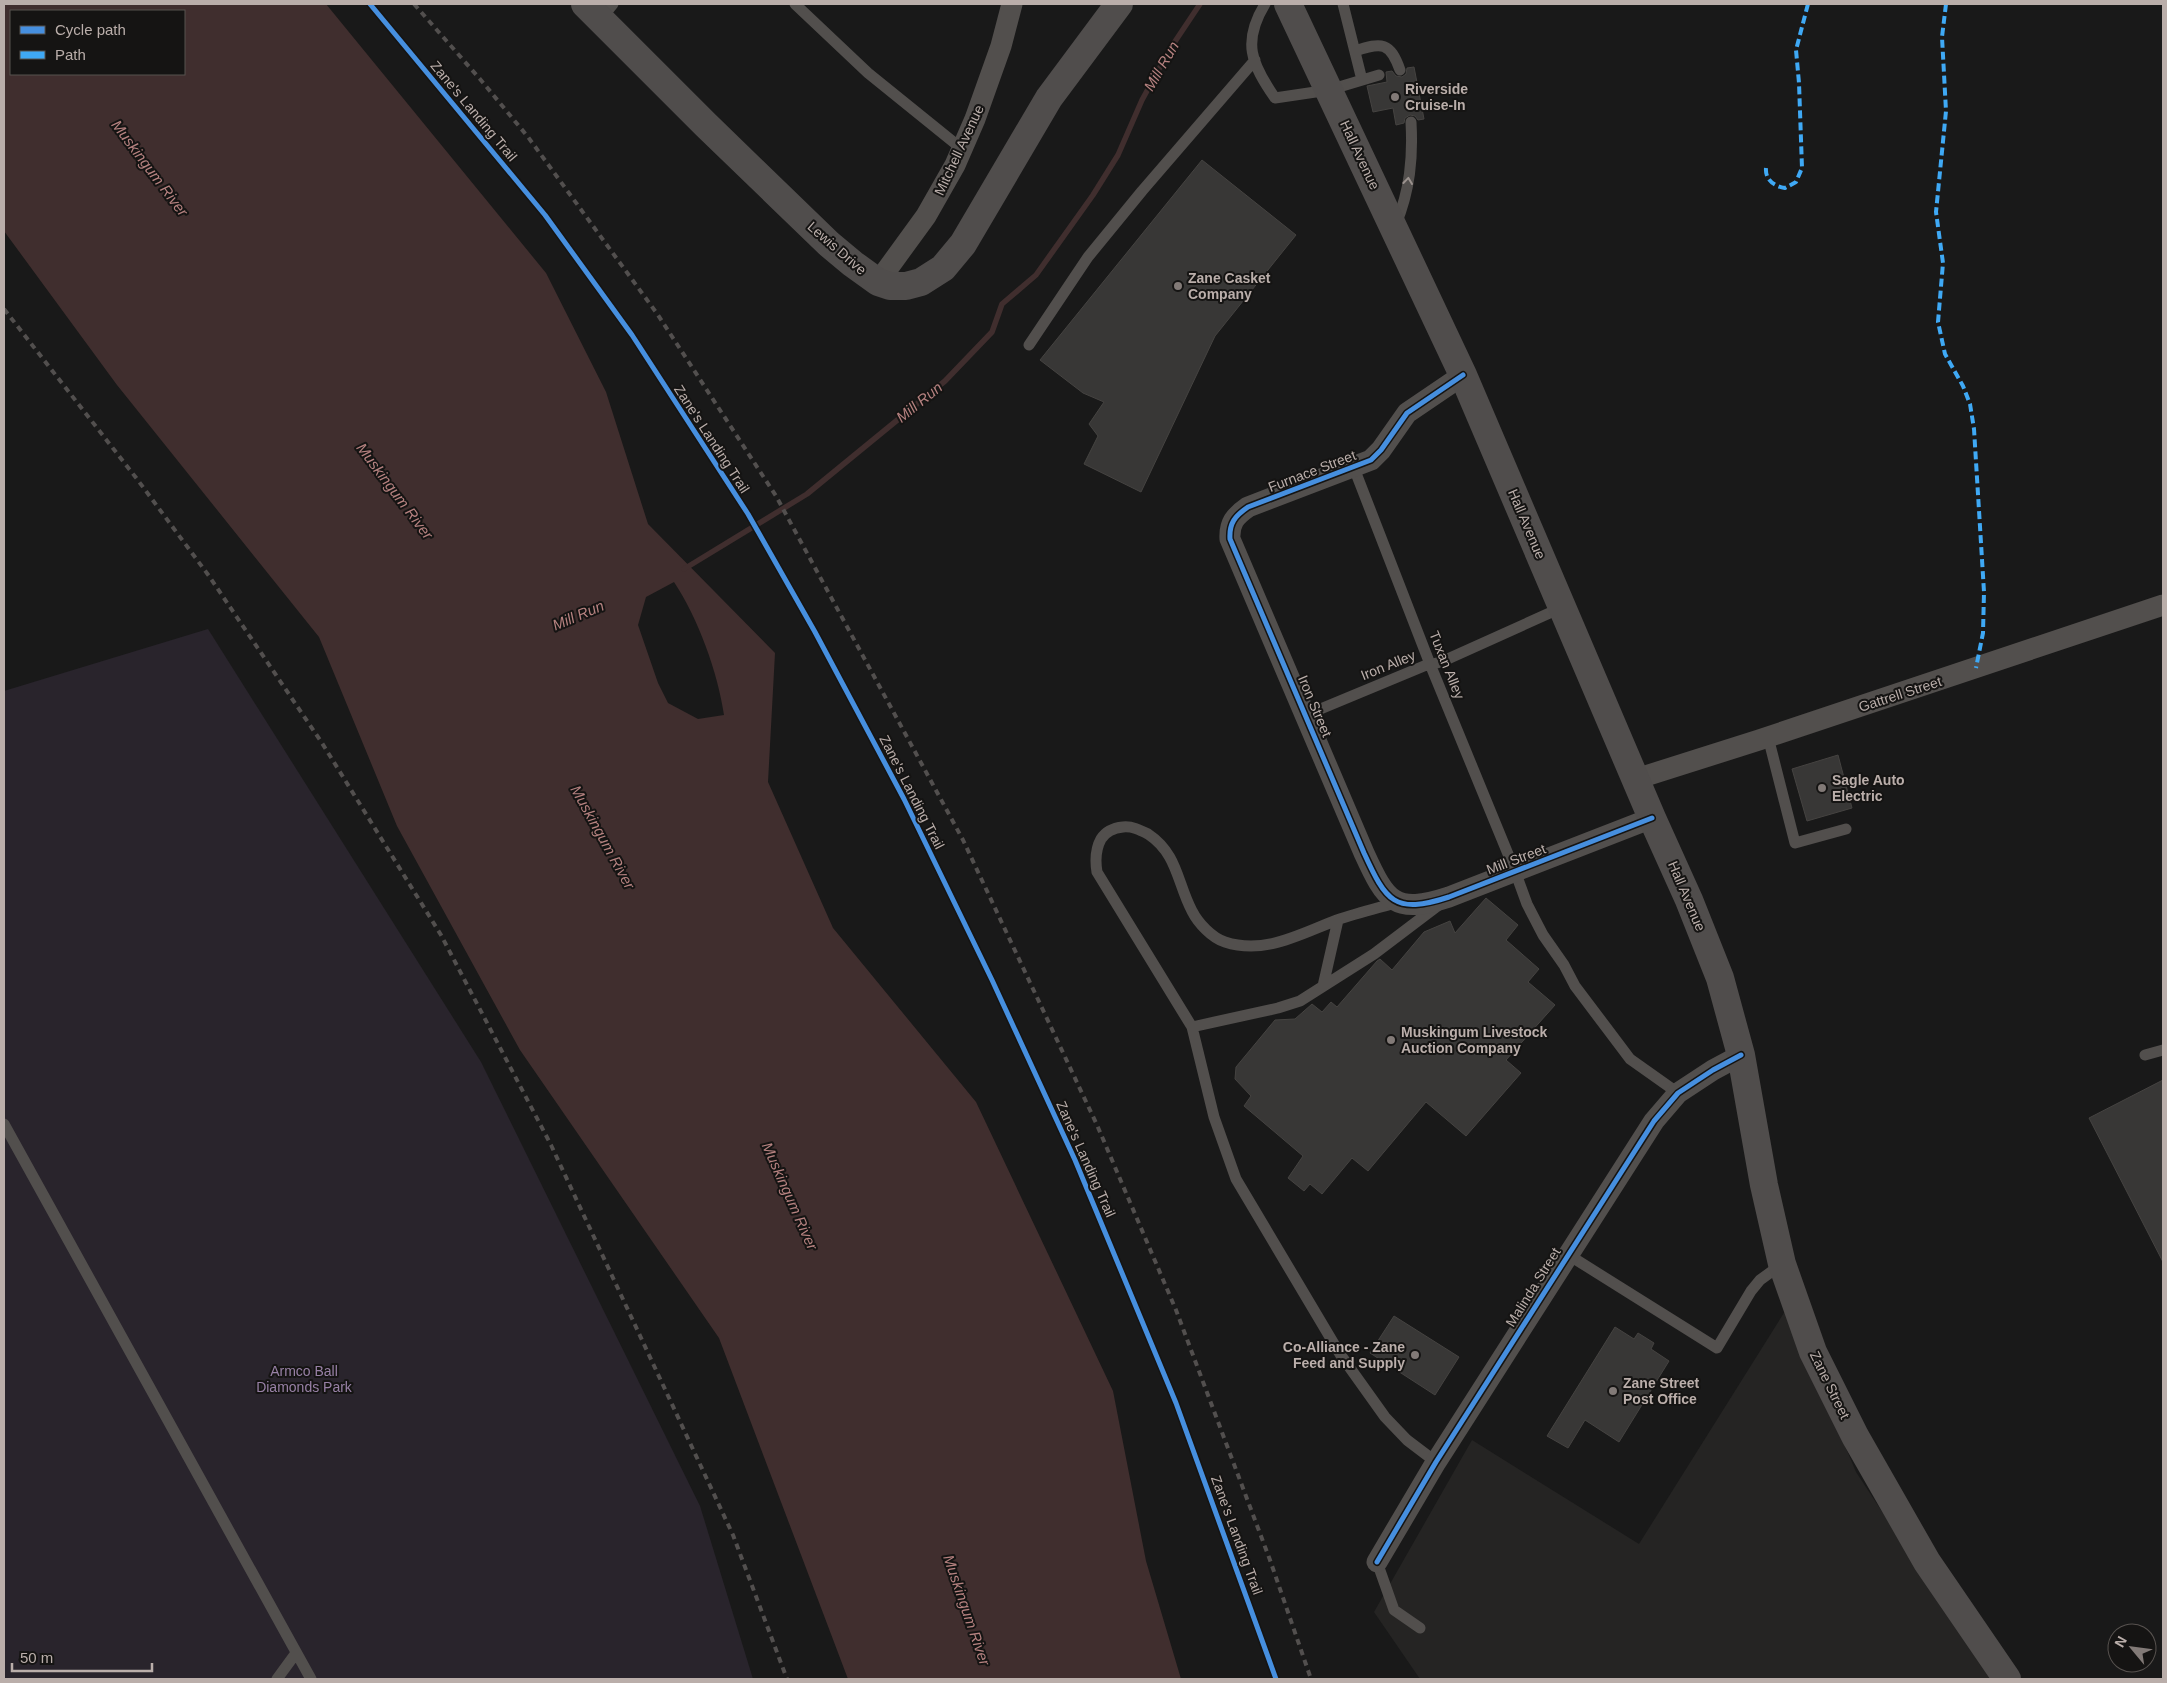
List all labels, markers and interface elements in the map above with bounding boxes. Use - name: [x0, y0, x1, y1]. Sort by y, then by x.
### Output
- legend: [10, 10, 185, 75]
- text: Cycle path: [55, 21, 126, 38]
- water label: Mill Run: [1140, 38, 1182, 94]
- text: Path: [55, 46, 86, 63]
- street label: Zane's Landing Trail: [427, 58, 521, 164]
- place label: Riverside Cruise-In: [1405, 81, 1468, 113]
- marker: Riverside Cruise-In: [1389, 91, 1401, 103]
- street label: Mitchell Avenue: [931, 102, 987, 198]
- water label: Muskingum River: [108, 117, 192, 220]
- street label: Hall Avenue: [1337, 118, 1383, 192]
- one-way arrow: [1402, 177, 1413, 185]
- street label: Lewis Drive: [804, 218, 870, 278]
- place label: Zane Casket Company: [1188, 270, 1271, 302]
- marker: Zane Casket Company: [1172, 280, 1184, 292]
- water label: Mill Run: [893, 378, 945, 426]
- street label: Zane's Landing Trail: [671, 382, 753, 496]
- water label: Muskingum River: [353, 440, 437, 543]
- street label: Furnace Street: [1266, 447, 1358, 495]
- street label: Hall Avenue: [1505, 487, 1549, 562]
- water label: Mill Run: [550, 597, 606, 633]
- street label: Tuxan Alley: [1426, 629, 1468, 701]
- street label: Iron Alley: [1358, 647, 1418, 683]
- street label: Iron Street: [1295, 673, 1335, 739]
- street label: Gattrell Street: [1856, 673, 1944, 715]
- street label: Zane's Landing Trail: [876, 732, 948, 852]
- place label: Sagle Auto Electric: [1832, 772, 1905, 804]
- water label: Muskingum River: [567, 782, 639, 893]
- marker: Sagle Auto Electric: [1816, 782, 1828, 794]
- street label: Mill Street: [1484, 840, 1548, 878]
- street label: Hall Avenue: [1665, 859, 1709, 934]
- place label: Muskingum Livestock Auction Company: [1401, 1024, 1547, 1056]
- marker: Muskingum Livestock Auction Company: [1385, 1034, 1397, 1046]
- street label: Zane's Landing Trail: [1053, 1098, 1119, 1220]
- water label: Muskingum River: [759, 1140, 822, 1253]
- street label: Malinda Street: [1502, 1244, 1564, 1330]
- place label: Co-Alliance - Zane Feed and Supply: [1283, 1339, 1405, 1371]
- marker: Co-Alliance - Zane Feed and Supply: [1409, 1349, 1421, 1361]
- street label: Zane Street: [1807, 1349, 1853, 1421]
- park label: Armco Ball Diamonds Park: [256, 1363, 353, 1395]
- place label: Zane Street Post Office: [1623, 1375, 1700, 1407]
- marker: Zane Street Post Office: [1607, 1385, 1619, 1397]
- street label: Zane's Landing Trail: [1208, 1473, 1266, 1597]
- water label: Muskingum River: [940, 1552, 994, 1668]
- north arrow: [2107, 1623, 2157, 1673]
- text: N: [2111, 1633, 2130, 1650]
- scale bar: [12, 1640, 152, 1672]
- text: 50 m: [20, 1649, 53, 1666]

